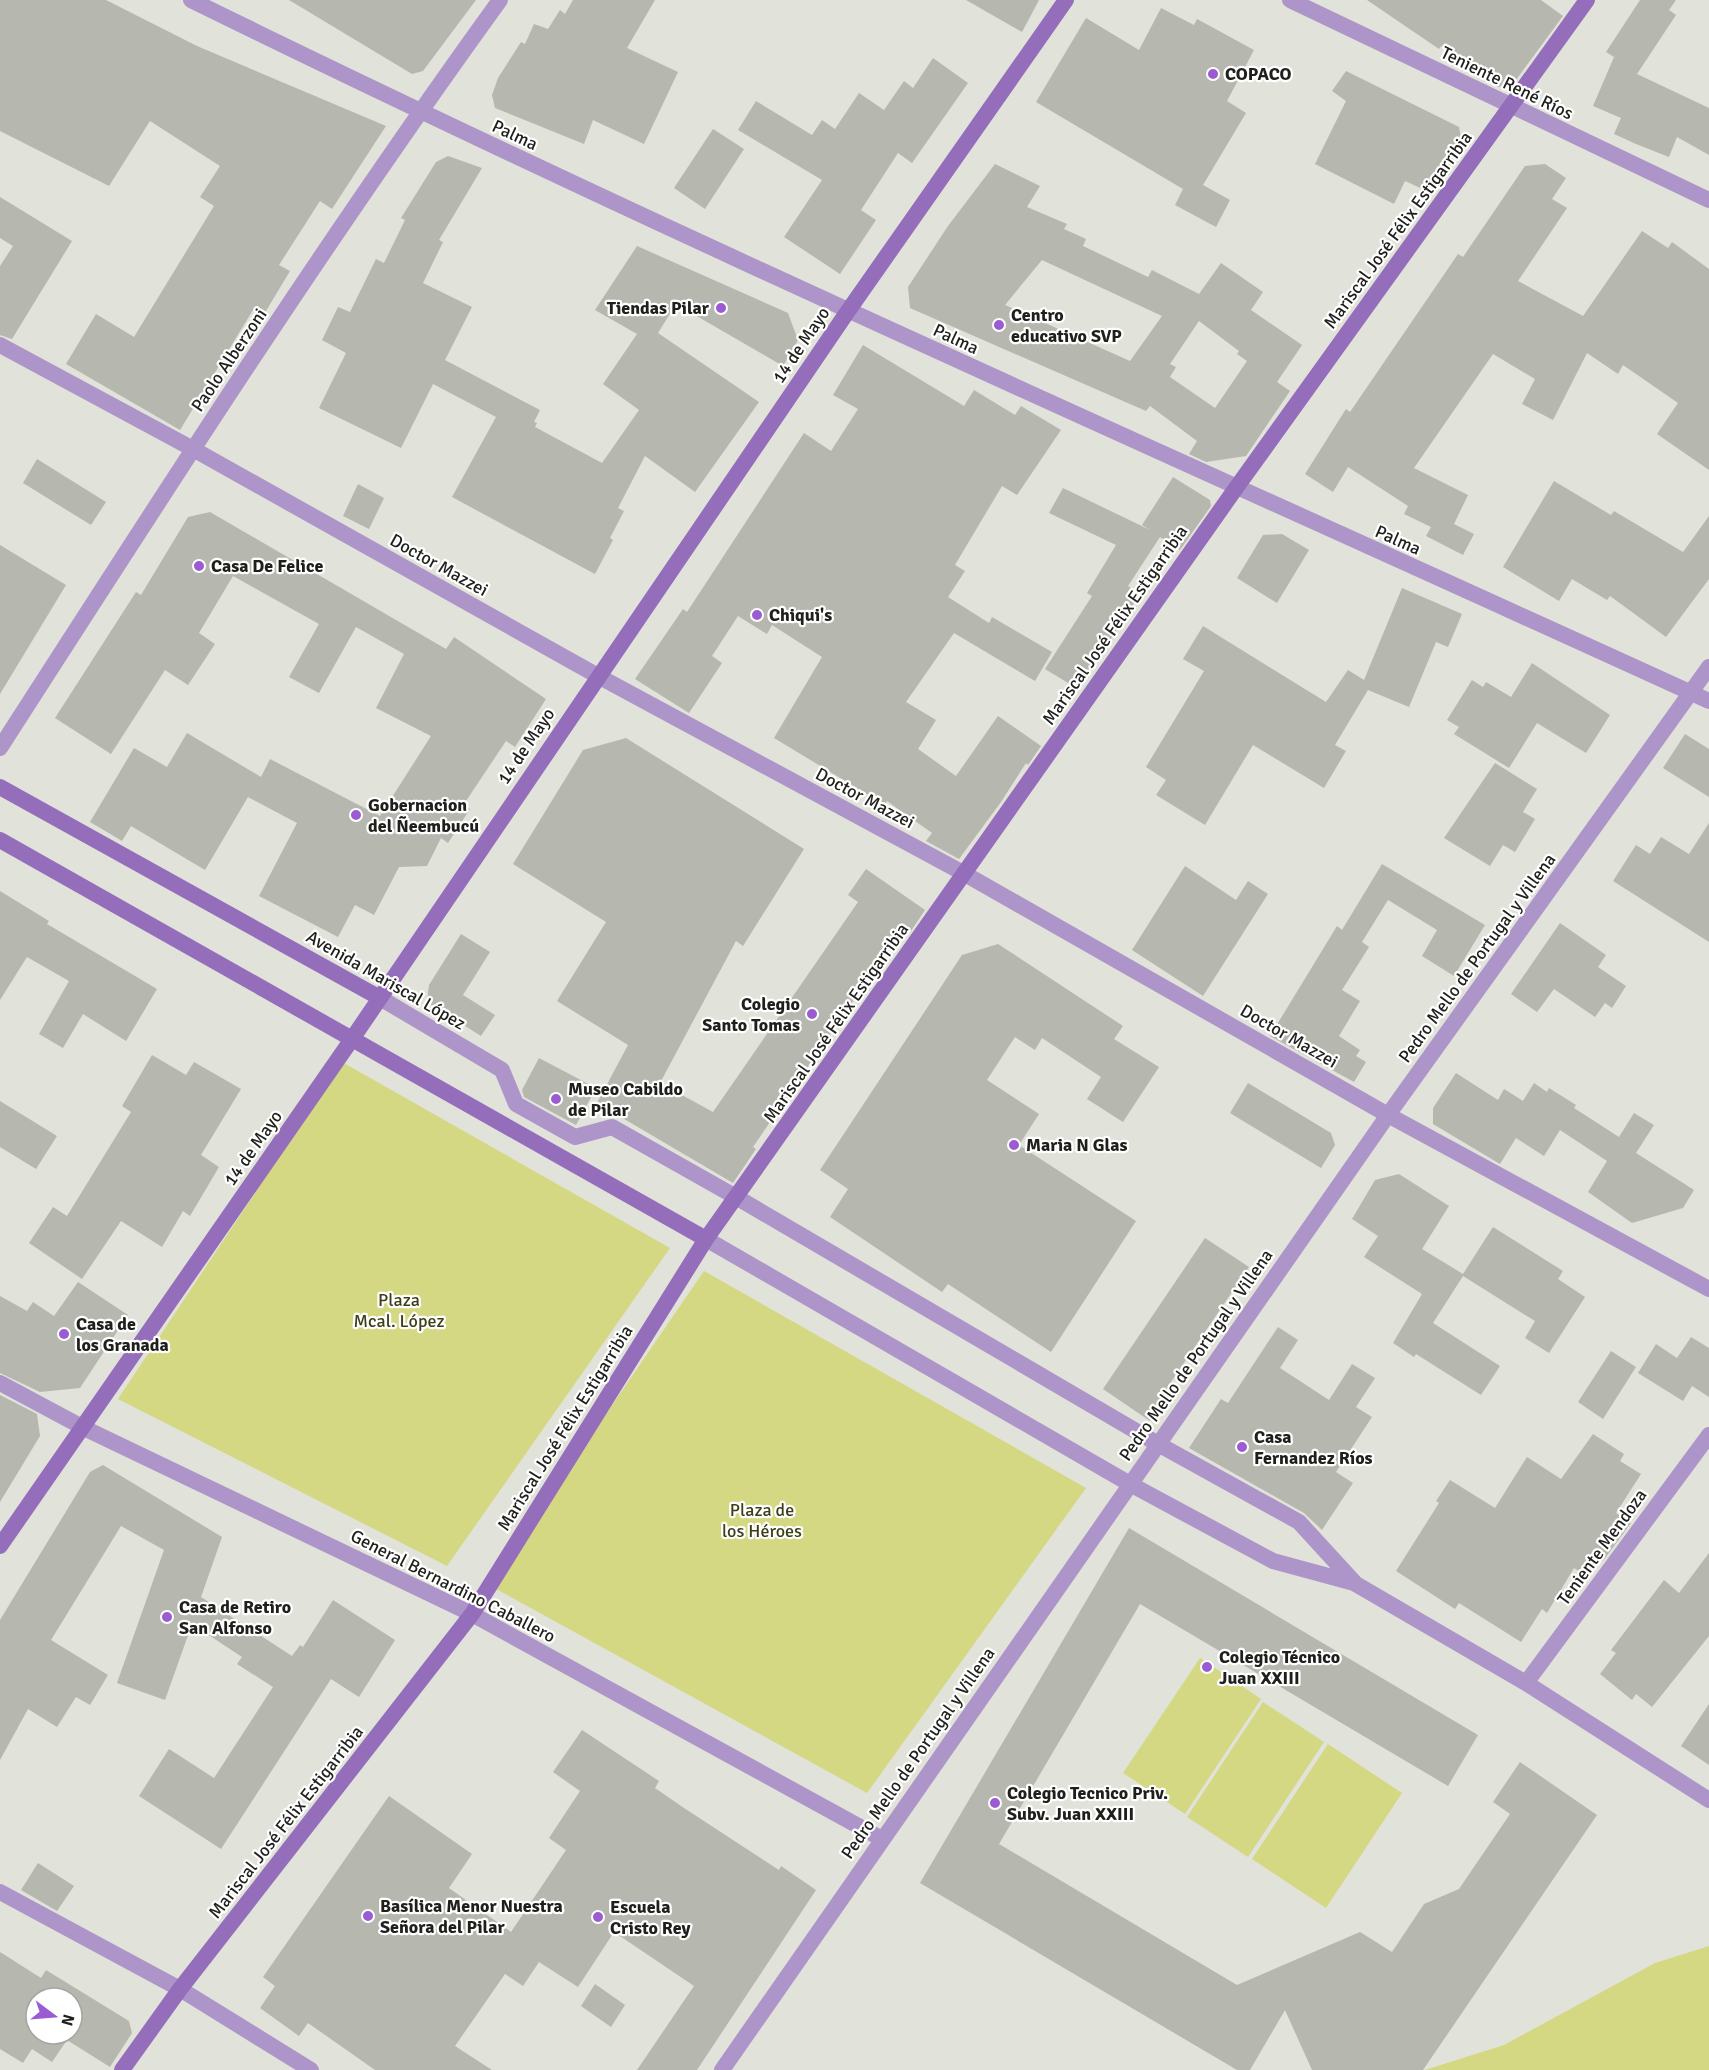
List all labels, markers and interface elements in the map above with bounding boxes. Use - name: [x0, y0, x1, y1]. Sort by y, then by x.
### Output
- street label: Teniente René Ríos: [1437, 41, 1577, 125]
- place label: COPACO: [1225, 63, 1292, 85]
- marker: COPACO: [1206, 67, 1220, 81]
- street label: Palma: [489, 115, 541, 155]
- street label: Mariscal José Félix Estigarribia: [1319, 127, 1477, 333]
- place label: Tiendas Pilar: [607, 297, 710, 319]
- marker: Tiendas Pilar: [714, 301, 728, 315]
- street label: 14 de Mayo: [768, 303, 834, 387]
- street label: Paolo Alberzoni: [186, 304, 272, 416]
- place label: Centro educativo SVP: [1011, 304, 1122, 347]
- marker: Centro educativo SVP: [992, 318, 1006, 332]
- street label: Palma: [930, 319, 982, 359]
- street label: Palma: [1372, 520, 1424, 560]
- street label: Mariscal José Félix Estigarribia: [1038, 521, 1192, 729]
- street label: Doctor Mazzei: [386, 529, 492, 601]
- place label: Casa De Felice: [211, 555, 323, 577]
- marker: Casa De Felice: [192, 559, 206, 573]
- place label: Chiqui's: [769, 604, 832, 626]
- marker: Chiqui's: [750, 608, 764, 622]
- street label: 14 de Mayo: [493, 704, 559, 788]
- street label: Doctor Mazzei: [812, 763, 918, 833]
- place label: Gobernacion del Ñeembucú: [368, 794, 479, 837]
- marker: Gobernacion del Ñeembucú: [349, 808, 363, 822]
- street label: Pedro Mello de Portugal y Villena: [1394, 849, 1560, 1067]
- street label: Mariscal José Félix Estigarribia: [759, 919, 913, 1127]
- street label: Avenida Mariscal López: [303, 925, 469, 1035]
- place label: Colegio Santo Tomas: [702, 993, 800, 1036]
- street label: Doctor Mazzei: [1236, 999, 1342, 1073]
- marker: Colegio Santo Tomas: [805, 1007, 819, 1021]
- place label: Museo Cabildo de Pilar: [568, 1078, 683, 1121]
- marker: Museo Cabildo de Pilar: [549, 1092, 563, 1106]
- street label: 14 de Mayo: [219, 1106, 287, 1190]
- place label: Maria N Glas: [1026, 1134, 1127, 1156]
- marker: Maria N Glas: [1007, 1138, 1021, 1152]
- street label: Pedro Mello de Portugal y Villena: [1114, 1245, 1278, 1465]
- park label: Plaza Mcal. López: [353, 1289, 445, 1332]
- place label: Casa de los Granada: [76, 1313, 169, 1356]
- street label: Mariscal José Félix Estigarribia: [492, 1321, 638, 1535]
- marker: Casa de los Granada: [57, 1327, 71, 1341]
- place label: Casa Fernandez Ríos: [1254, 1426, 1373, 1469]
- marker: Casa Fernandez Ríos: [1235, 1440, 1249, 1454]
- street label: Teniente Mendoza: [1553, 1485, 1651, 1609]
- park label: Plaza de los Héroes: [722, 1499, 802, 1542]
- street label: General Bernardino Caballero: [347, 1525, 559, 1647]
- place label: Casa de Retiro San Alfonso: [179, 1596, 291, 1639]
- marker: Casa de Retiro San Alfonso: [160, 1610, 174, 1624]
- street label: Pedro Mello de Portugal y Villena: [836, 1643, 1000, 1863]
- place label: Colegio Técnico Juan XXIII: [1219, 1646, 1340, 1689]
- marker: Colegio Técnico Juan XXIII: [1200, 1660, 1214, 1674]
- street label: Mariscal José Félix Estigarribia: [204, 1721, 368, 1923]
- place label: Colegio Tecnico Priv. Subv. Juan XXIII: [1007, 1782, 1168, 1825]
- marker: Colegio Tecnico Priv. Subv. Juan XXIII: [988, 1796, 1002, 1810]
- place label: Basílica Menor Nuestra Señora del Pilar: [380, 1895, 563, 1938]
- place label: Escuela Cristo Rey: [610, 1896, 690, 1939]
- marker: Basílica Menor Nuestra Señora del Pilar: [361, 1909, 375, 1923]
- marker: Escuela Cristo Rey: [591, 1910, 605, 1924]
- north arrow: [24, 1986, 84, 2046]
- text: N: [56, 2012, 79, 2028]

